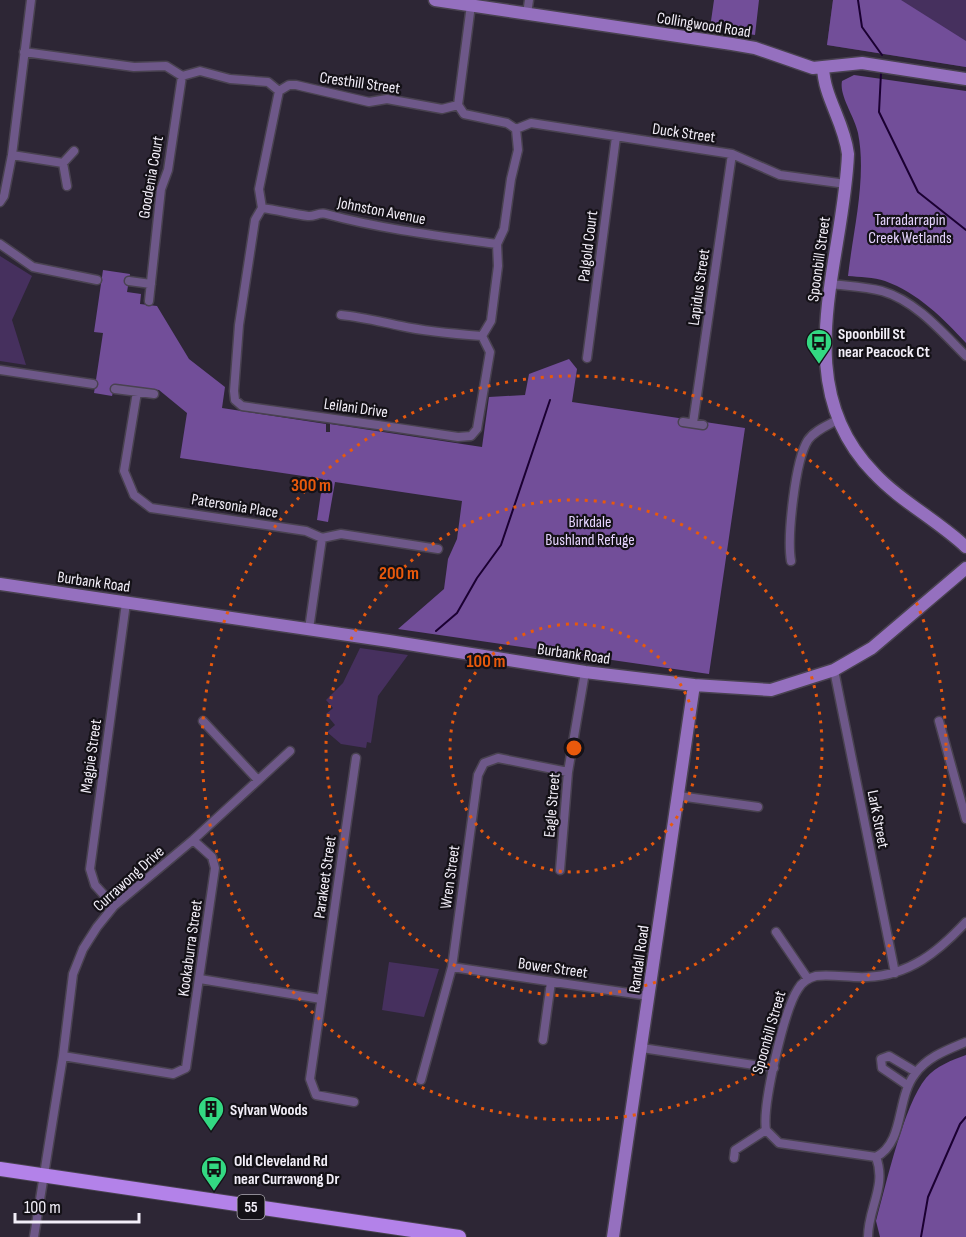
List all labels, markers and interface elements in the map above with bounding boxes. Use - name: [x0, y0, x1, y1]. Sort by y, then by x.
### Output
- street label: Collingwood Road: [656, 9, 752, 42]
- street label: Cresthill Street: [318, 68, 401, 99]
- street label: Duck Street: [651, 120, 717, 147]
- street label: Goodenia Court: [135, 134, 168, 220]
- street label: Johnston Avenue: [335, 193, 427, 229]
- street label: Palgold Court: [575, 209, 602, 283]
- park label: Tarradarrapin Creek Wetlands: [868, 211, 952, 248]
- street label: Spoonbill Street: [804, 215, 835, 303]
- street label: Lapidus Street: [685, 248, 714, 327]
- place label: Spoonbill St near Peacock Ct: [838, 325, 930, 362]
- bus stop icon: Spoonbill St near Peacock Ct: [804, 327, 834, 365]
- street label: Leilani Drive: [322, 395, 389, 422]
- text: 300 m: [291, 475, 331, 496]
- street label: Patersonia Place: [190, 490, 280, 523]
- park label: Birkdale Bushland Refuge: [545, 513, 635, 550]
- text: 200 m: [379, 563, 419, 584]
- street label: Burbank Road: [56, 568, 131, 597]
- street label: Burbank Road: [536, 640, 611, 669]
- text: 100 m: [467, 651, 506, 672]
- street label: Magpie Street: [77, 718, 106, 794]
- centre of rings: [564, 738, 584, 758]
- street label: Eagle Street: [540, 772, 565, 838]
- street label: Lark Street: [863, 788, 893, 850]
- street label: Parakeet Street: [310, 835, 341, 920]
- street label: Currawong Drive: [90, 842, 168, 916]
- street label: Wren Street: [437, 844, 464, 910]
- street label: Kookaburra Street: [174, 899, 207, 998]
- street label: Randall Road: [625, 924, 654, 994]
- street label: Bower Street: [517, 954, 589, 983]
- street label: Spoonbill Street: [749, 989, 790, 1076]
- building icon: Sylvan Woods: [196, 1094, 226, 1132]
- place label: Sylvan Woods: [230, 1101, 308, 1120]
- place label: Old Cleveland Rd near Currawong Dr: [234, 1152, 339, 1189]
- bus stop icon: Old Cleveland Rd near Currawong Dr: [199, 1154, 229, 1192]
- scale bar: [15, 1186, 140, 1224]
- road number: 55: [238, 1195, 264, 1219]
- text: 100 m: [24, 1197, 61, 1218]

